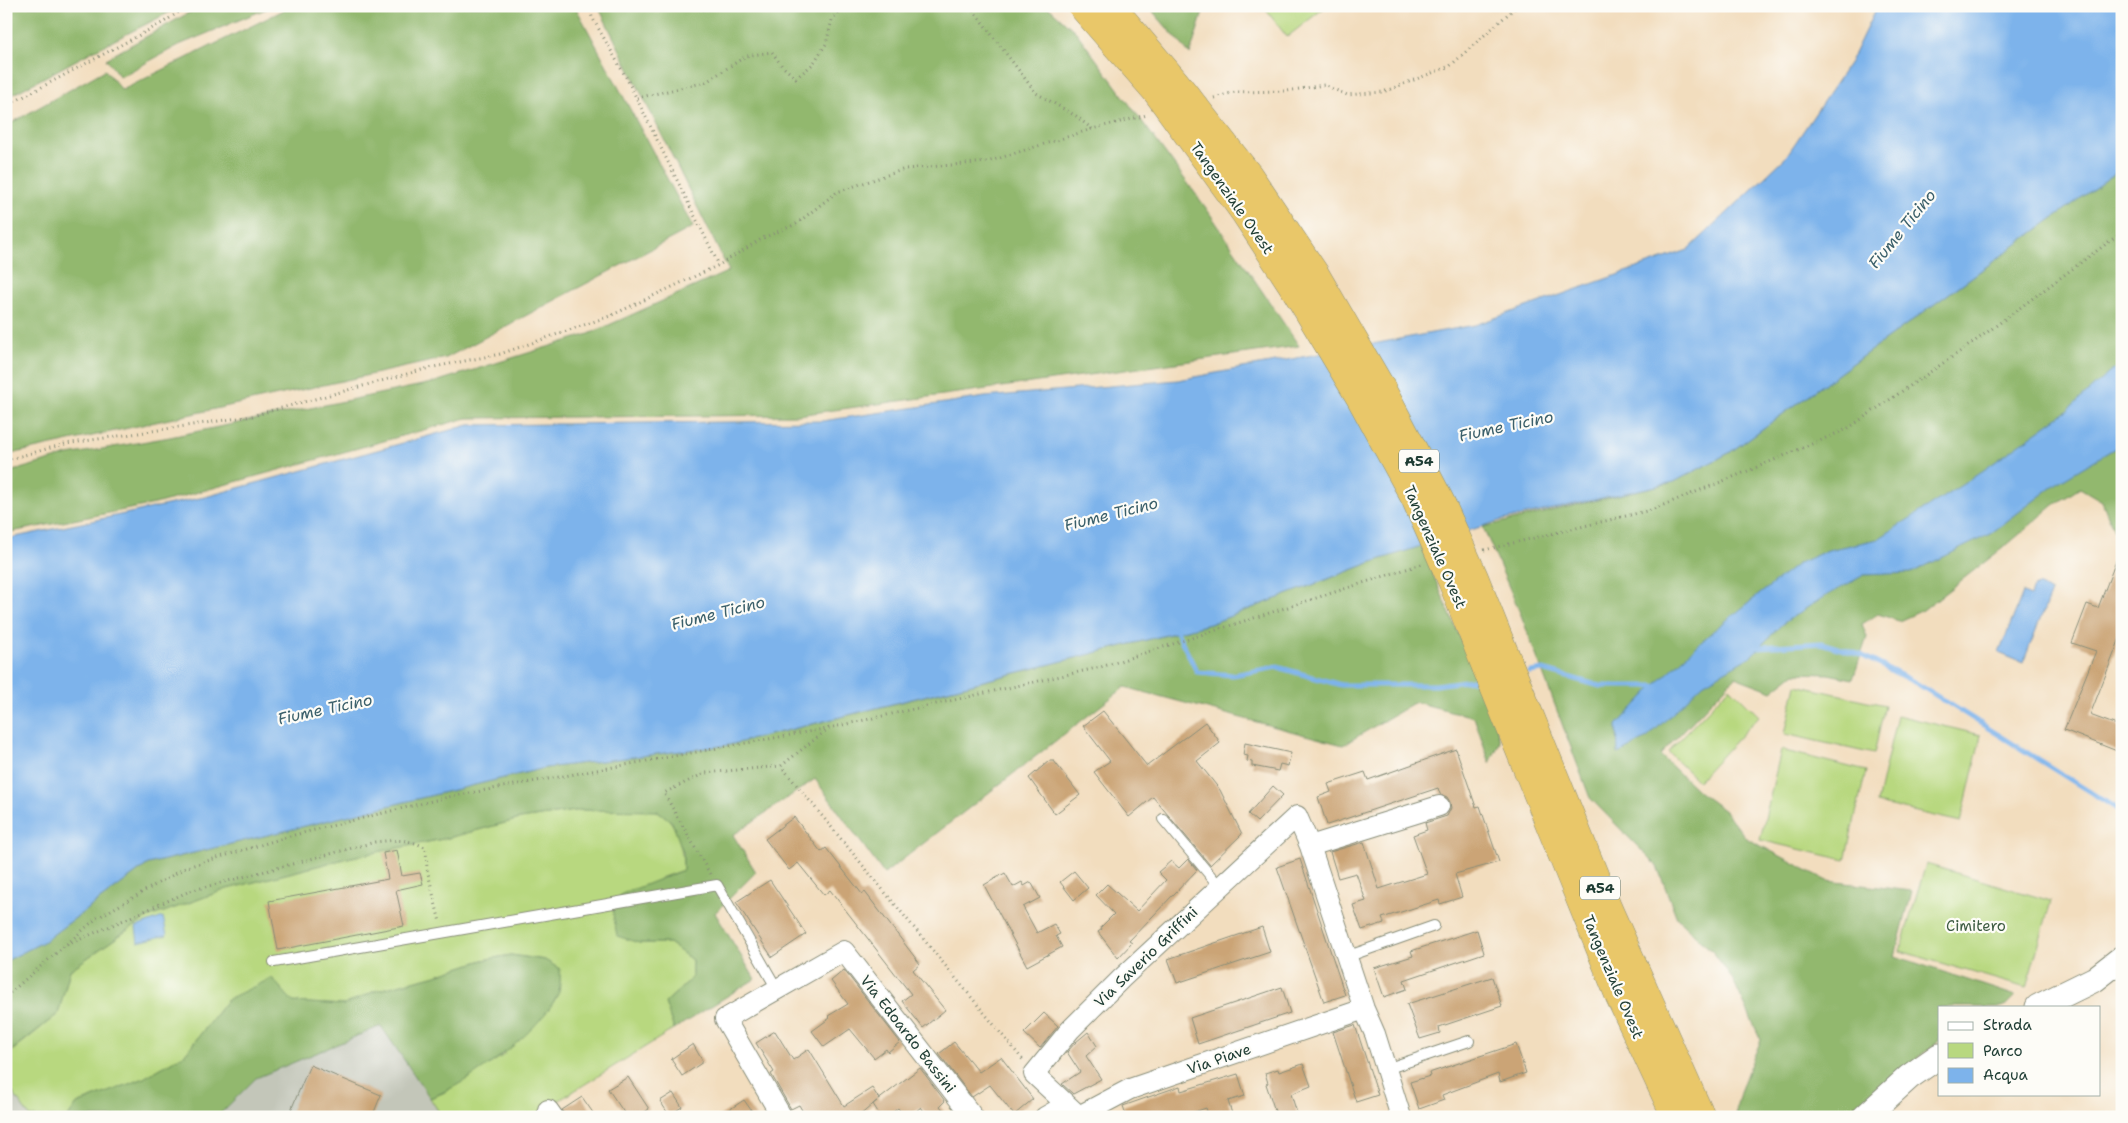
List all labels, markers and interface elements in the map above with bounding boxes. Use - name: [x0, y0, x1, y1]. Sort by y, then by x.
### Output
- street label: Tangenziale Ovest: [1186, 138, 1278, 258]
- water label: Fiume Ticino: [1864, 185, 1941, 273]
- water label: Fiume Ticino: [1457, 406, 1556, 446]
- road number: A54: [1399, 450, 1439, 472]
- street label: Tangenziale Ovest: [1399, 482, 1471, 612]
- water label: Fiume Ticino: [1062, 492, 1160, 536]
- water label: Fiume Ticino: [669, 591, 767, 635]
- water label: Fiume Ticino: [276, 689, 375, 729]
- road number: A54: [1580, 876, 1620, 900]
- street label: Via Saverio Griffini: [1090, 902, 1202, 1012]
- street label: Tangenziale Ovest: [1578, 912, 1648, 1042]
- park label: Cimitero: [1946, 916, 2006, 936]
- street label: Via Edoardo Bassini: [856, 971, 960, 1097]
- legend: [1938, 1006, 2100, 1096]
- text: Strada: [1983, 1015, 2032, 1035]
- street label: Via Piave: [1184, 1039, 1254, 1079]
- text: Parco: [1983, 1041, 2023, 1061]
- text: Acqua: [1983, 1065, 2029, 1085]

